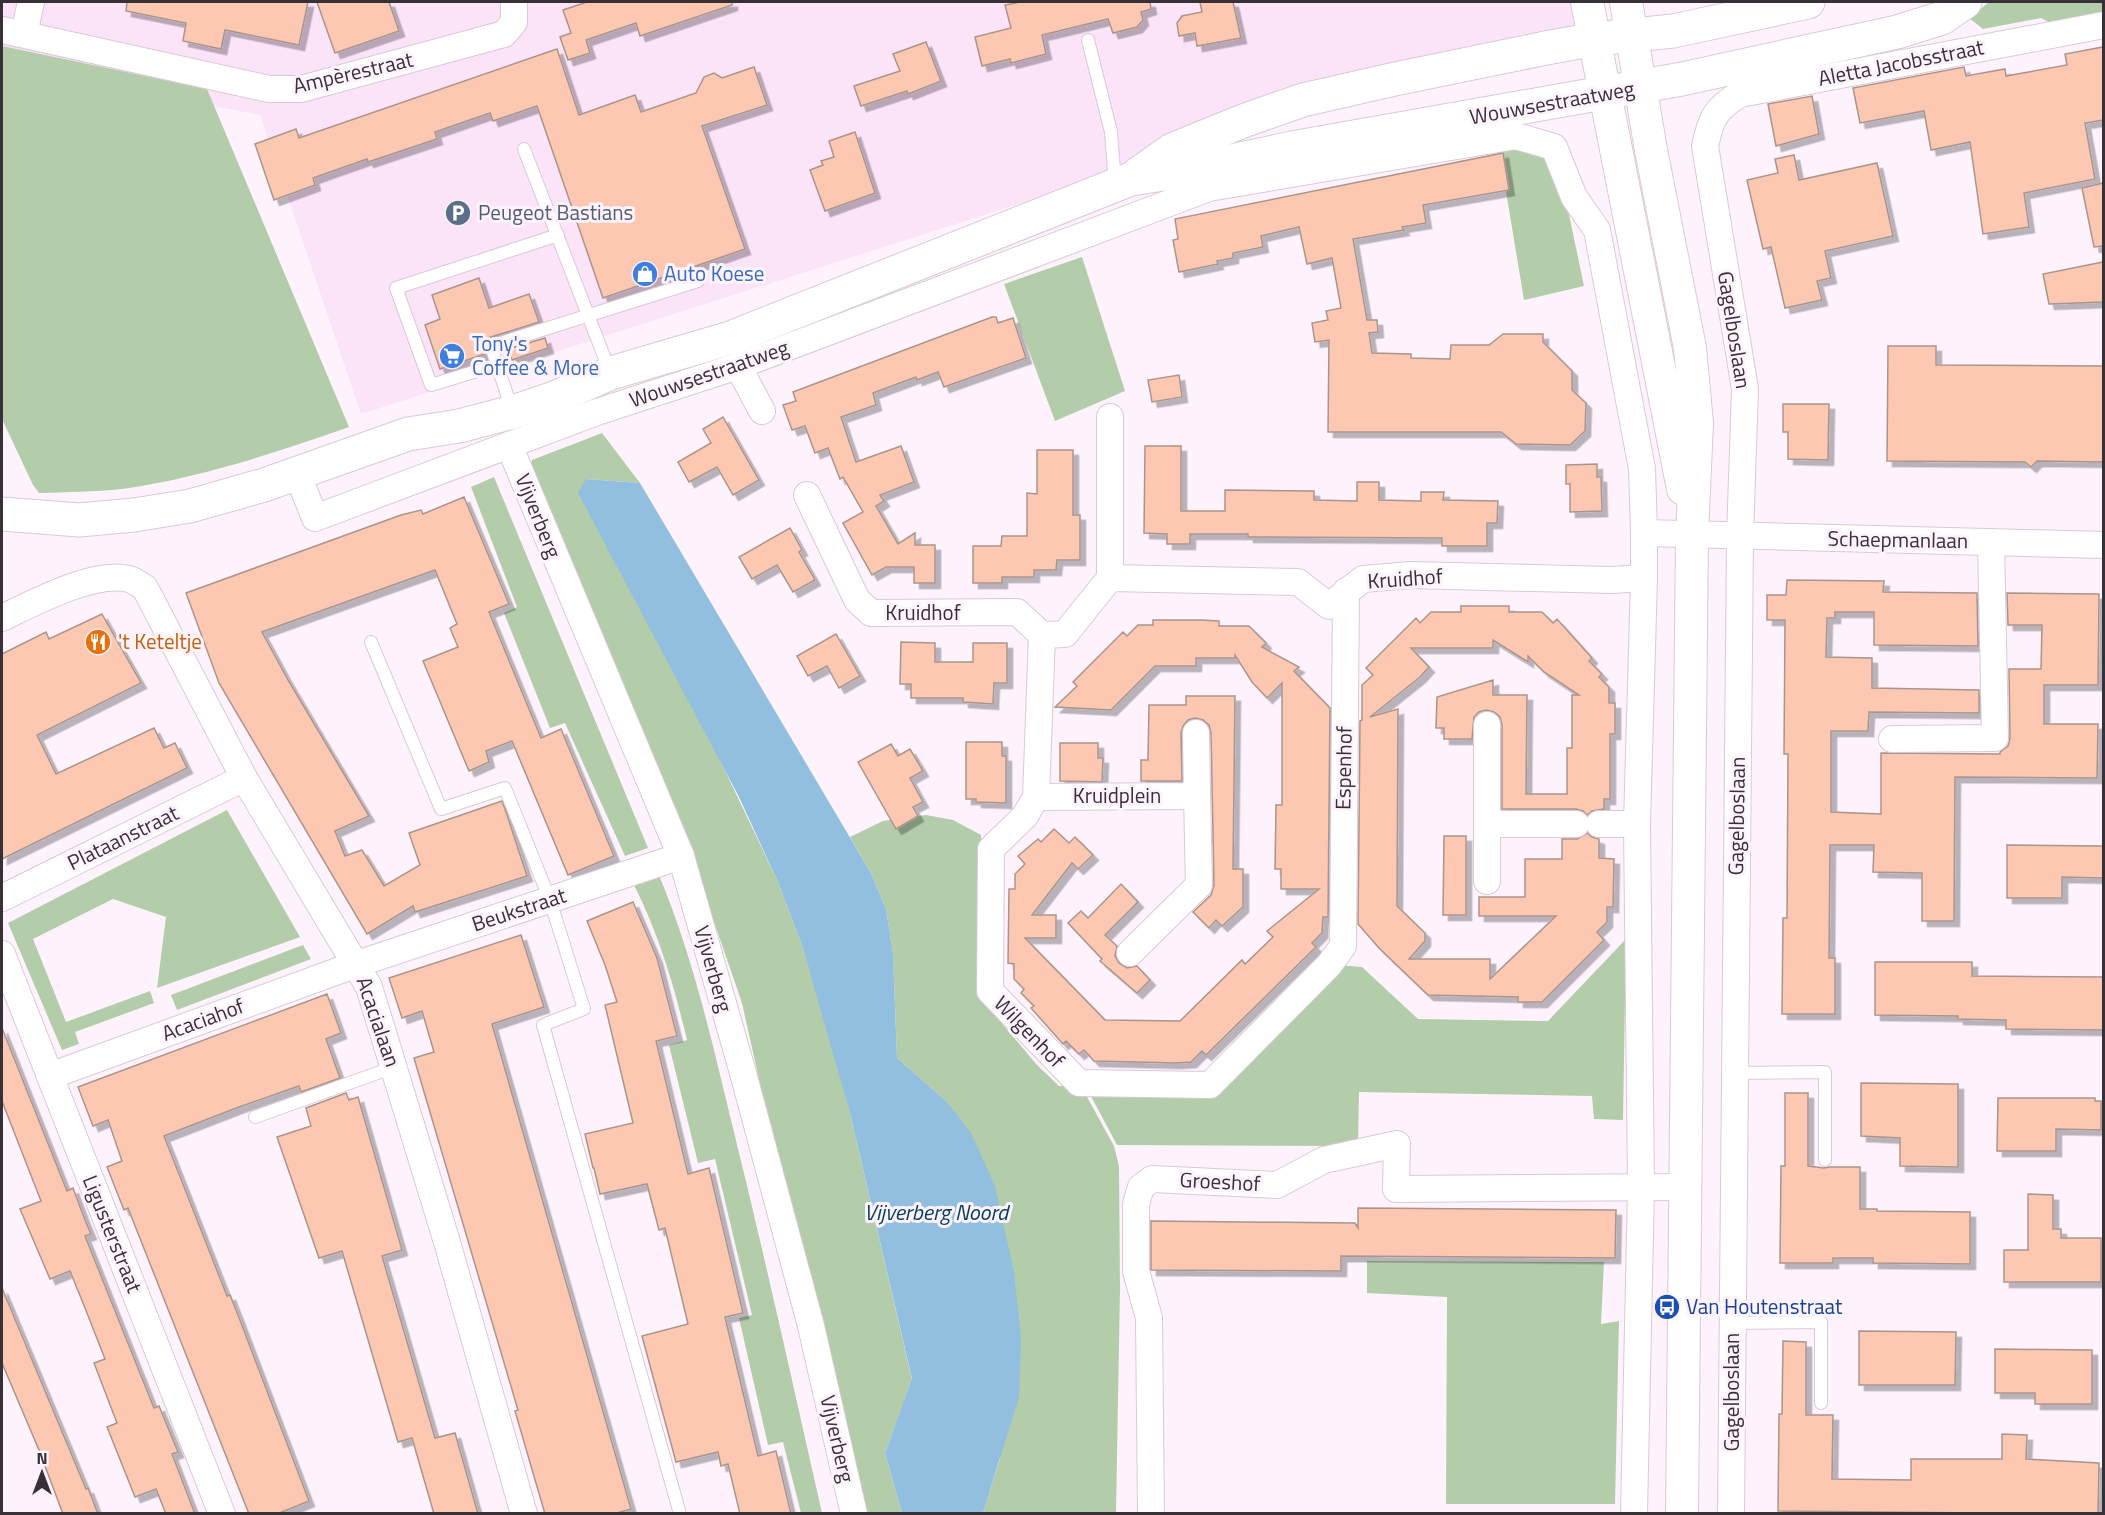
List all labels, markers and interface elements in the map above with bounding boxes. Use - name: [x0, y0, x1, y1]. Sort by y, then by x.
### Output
- street label: Aletta Jacobsstraat: [1815, 30, 1987, 94]
- street label: Ampèrestraat: [290, 43, 417, 101]
- street label: Wouwsestraatweg: [1467, 72, 1637, 132]
- place label: Peugeot Bastians: [478, 196, 633, 228]
- parking icon: Peugeot Bastians: [443, 198, 473, 228]
- place label: Auto Koese: [664, 257, 764, 289]
- shop icon: Auto Koese: [630, 259, 660, 289]
- street label: Gagelboslaan: [1710, 269, 1760, 391]
- place label: Tony's Coffee & More: [472, 327, 599, 383]
- street label: Wouwsestraatweg: [625, 331, 793, 415]
- supermarket icon: Tony's Coffee & More: [437, 341, 467, 371]
- street label: Vijverberg: [507, 468, 570, 563]
- street label: Schaepmanlaan: [1827, 522, 1969, 556]
- street label: Kruidhof: [1366, 559, 1444, 597]
- street label: Kruidhof: [885, 596, 961, 628]
- place label: 't Keteltje: [118, 625, 202, 657]
- restaurant icon: 't Keteltje: [83, 627, 113, 657]
- street label: Espenhof: [1326, 726, 1360, 810]
- street label: Gagelboslaan: [1719, 756, 1753, 876]
- street label: Kruidplein: [1073, 779, 1161, 811]
- street label: Plataanstraat: [61, 796, 184, 878]
- street label: Beukstraat: [467, 879, 571, 939]
- street label: Vijverberg: [686, 922, 742, 1016]
- street label: Acacialaan: [349, 972, 409, 1071]
- street label: Wilgenhof: [987, 988, 1073, 1075]
- street label: Acaciahof: [157, 989, 248, 1049]
- street label: Groeshof: [1179, 1163, 1261, 1199]
- street label: Ligusterstraat: [75, 1170, 151, 1298]
- water label: Vijverberg Noord: [864, 1195, 1011, 1229]
- place label: Van Houtenstraat: [1686, 1290, 1843, 1322]
- bus stop icon: Van Houtenstraat: [1652, 1292, 1682, 1322]
- street label: Gagelboslaan: [1715, 1333, 1747, 1451]
- street label: Vijverberg: [812, 1392, 864, 1486]
- north arrow: [12, 1443, 72, 1503]
- text: N: [36, 1446, 48, 1470]

